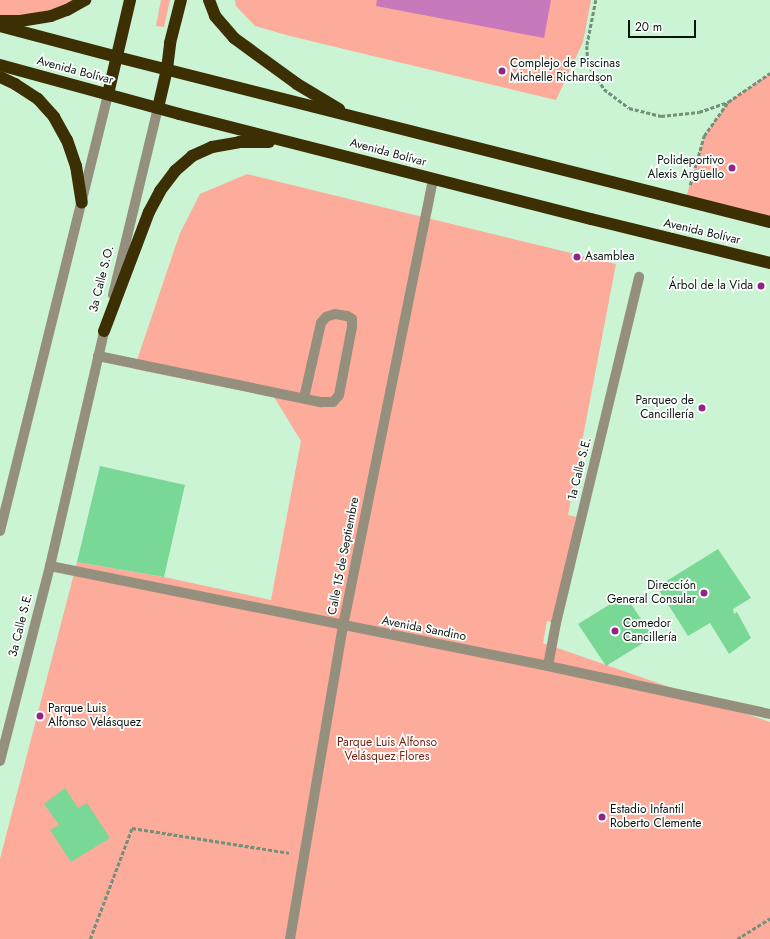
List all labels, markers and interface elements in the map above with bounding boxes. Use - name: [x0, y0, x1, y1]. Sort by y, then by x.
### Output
- scale bar: [630, 12, 698, 38]
- text: 20 m: [635, 18, 662, 36]
- street label: Avenida Bolívar: [35, 54, 115, 88]
- place label: Complejo de Piscinas Michelle Richardson: [510, 57, 620, 85]
- marker: Complejo de Piscinas Michelle Richardson: [497, 66, 507, 76]
- street label: Avenida Bolívar: [348, 136, 428, 170]
- place label: Polideportivo Alexis Argüello: [647, 154, 724, 182]
- marker: Polideportivo Alexis Argüello: [727, 163, 737, 173]
- street label: Avenida Bolívar: [662, 216, 742, 248]
- street label: 3a Calle S.O.: [87, 244, 117, 314]
- place label: Asamblea: [585, 250, 634, 264]
- marker: Asamblea: [572, 252, 582, 262]
- place label: Árbol de la Vida: [669, 279, 753, 293]
- marker: Árbol de la Vida: [756, 281, 766, 291]
- place label: Parqueo de Cancillería: [636, 394, 694, 422]
- marker: Parqueo de Cancillería: [697, 403, 707, 413]
- street label: 1a Calle S.E.: [565, 436, 595, 502]
- street label: Calle 15 de Septiembre: [326, 496, 362, 616]
- place label: Dirección General Consular: [607, 579, 696, 607]
- marker: Dirección General Consular: [699, 588, 709, 598]
- street label: 3a Calle S.E.: [6, 591, 36, 659]
- street label: Avenida Sandino: [381, 614, 467, 644]
- place label: Comedor Cancillería: [623, 617, 677, 645]
- marker: Comedor Cancillería: [610, 626, 620, 636]
- place label: Parque Luis Alfonso Velásquez: [48, 702, 141, 730]
- marker: Parque Luis Alfonso Velásquez: [35, 711, 45, 721]
- park label: Parque Luis Alfonso Velásquez Flores: [337, 736, 437, 764]
- place label: Estadio Infantil Roberto Clemente: [610, 803, 701, 831]
- marker: Estadio Infantil Roberto Clemente: [597, 812, 607, 822]

